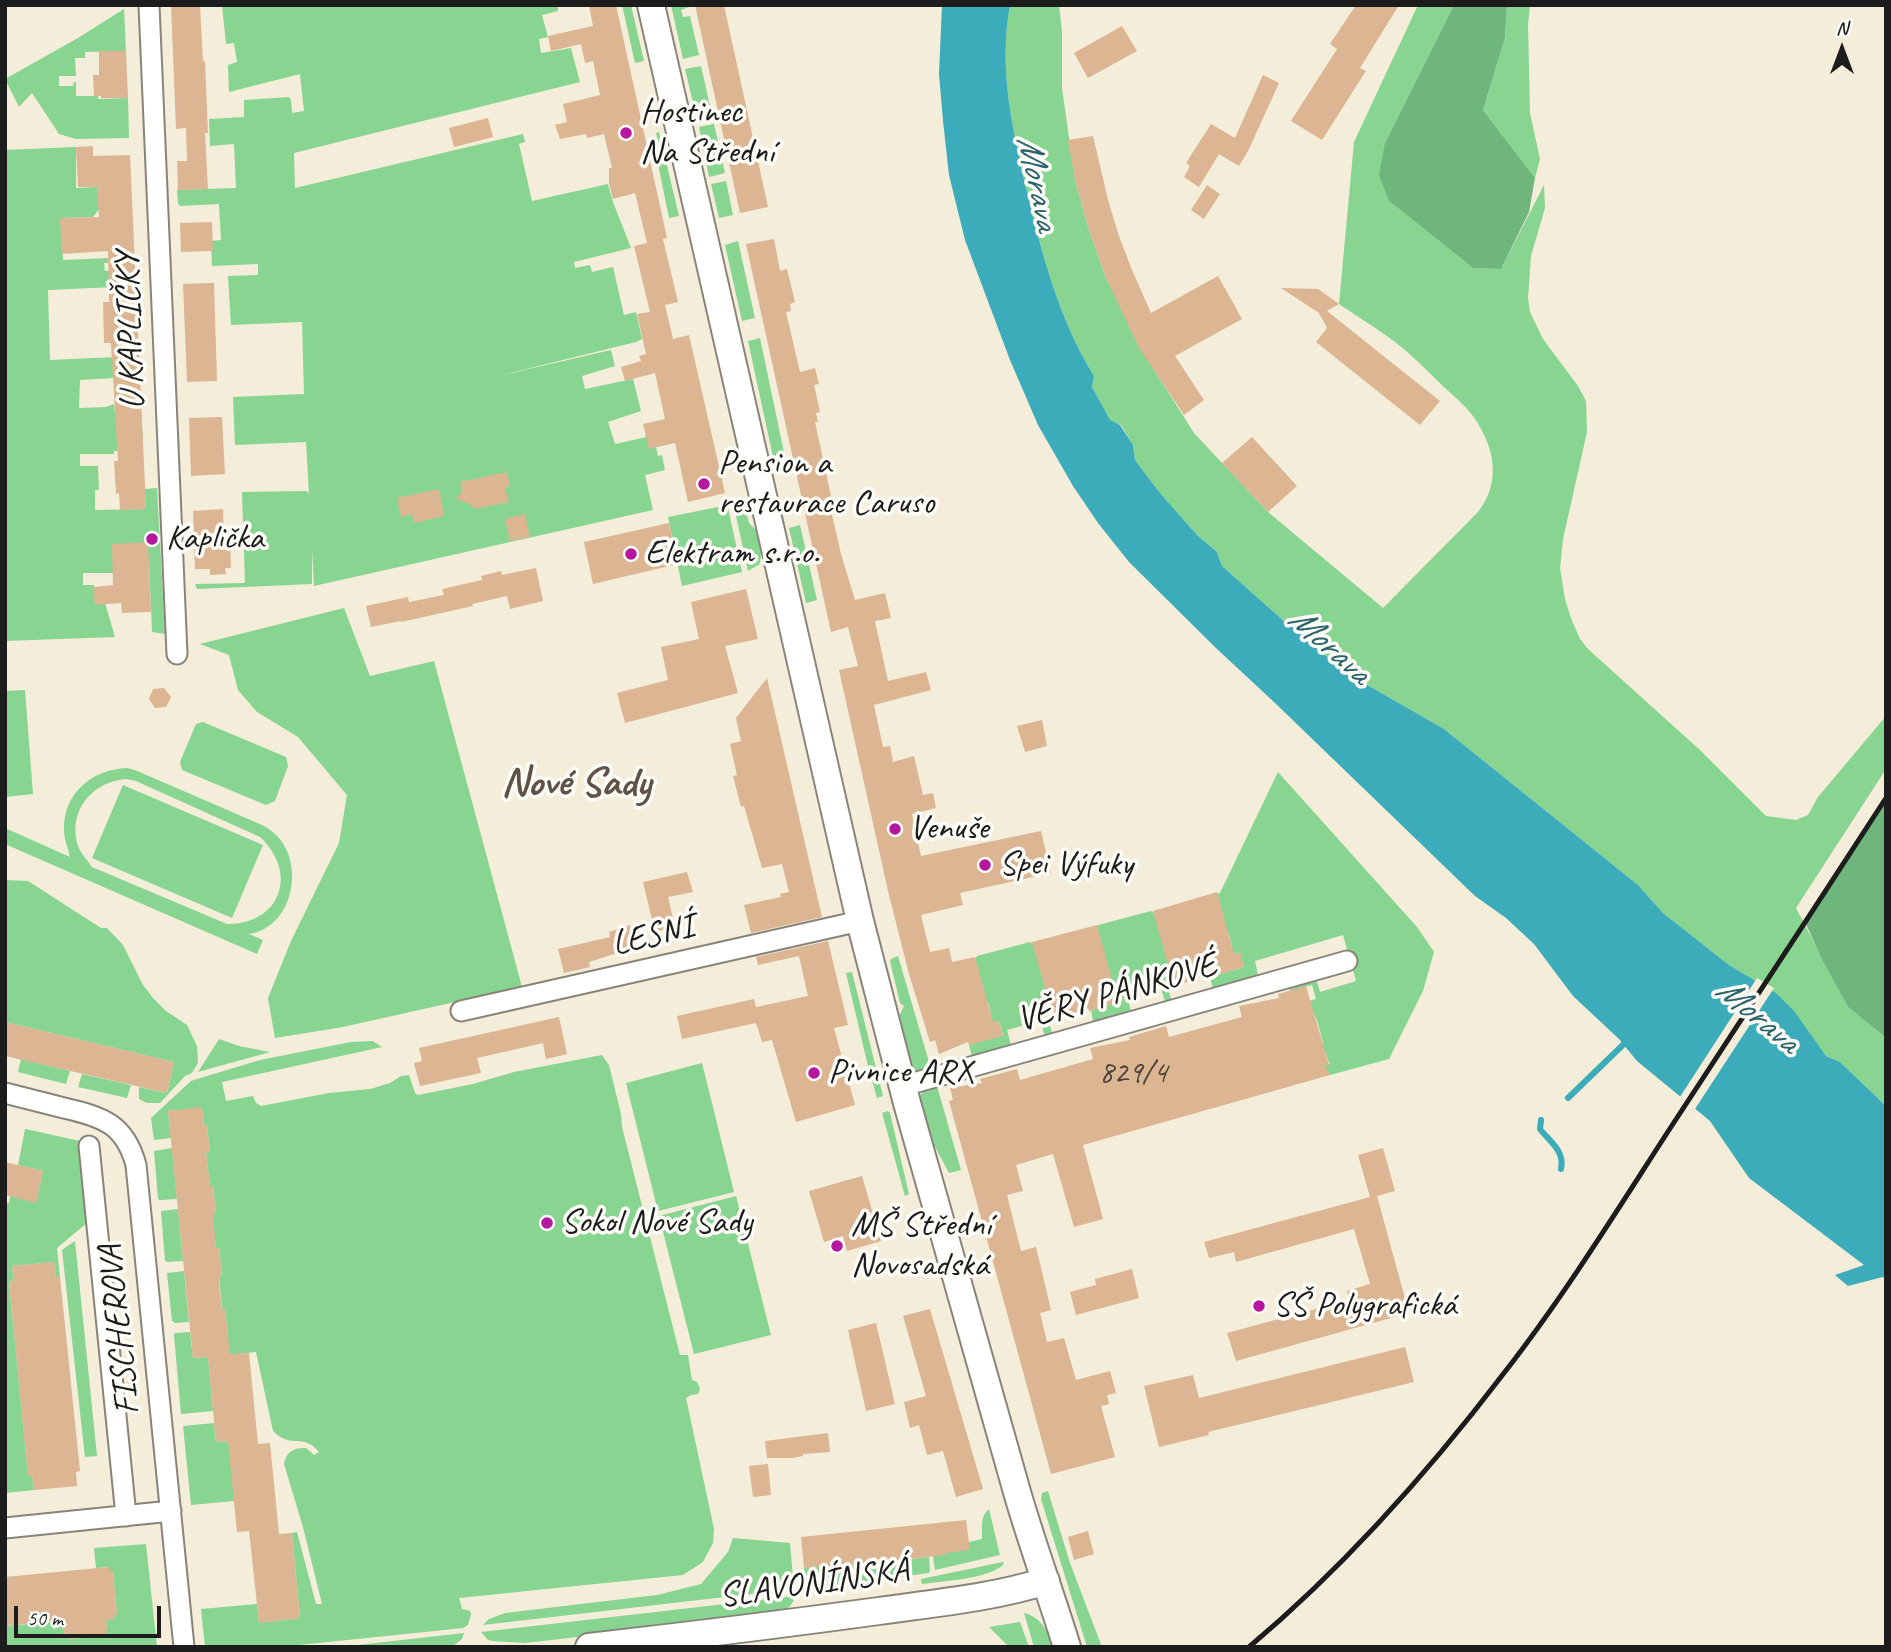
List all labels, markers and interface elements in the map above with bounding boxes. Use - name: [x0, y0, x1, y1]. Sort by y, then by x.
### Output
- north arrow: [1807, 14, 1877, 84]
- text: N: [1836, 16, 1848, 40]
- place label: Hostinec Na Střední: [640, 92, 774, 174]
- marker: Hostinec Na Střední: [618, 125, 634, 141]
- water label: Morava: [1005, 132, 1069, 234]
- street label: U KAPLIČKY: [107, 251, 155, 411]
- place label: Pension a restaurace Caruso: [718, 443, 934, 525]
- marker: Pension a restaurace Caruso: [696, 476, 712, 492]
- place label: Kaplička: [166, 518, 264, 560]
- marker: Kaplička: [144, 531, 160, 547]
- place label: Elektram s.r.o.: [645, 533, 819, 575]
- marker: Elektram s.r.o.: [623, 546, 639, 562]
- water label: Morava: [1279, 598, 1379, 694]
- district label: Nové Sady: [501, 759, 651, 809]
- place label: Venuše: [909, 808, 988, 850]
- marker: Venuše: [887, 821, 903, 837]
- place label: Spei Výfuky: [999, 844, 1133, 886]
- marker: Spei Výfuky: [977, 857, 993, 873]
- street label: LESNÍ: [608, 906, 698, 966]
- street label: VĚRY PÁNKOVÉ: [1012, 944, 1222, 1042]
- water label: Morava: [1706, 968, 1808, 1064]
- place label: Pivnice ARX: [828, 1052, 973, 1094]
- house number: 829/4: [1099, 1055, 1167, 1093]
- marker: Pivnice ARX: [806, 1065, 822, 1081]
- place label: Sokol Nové Sady: [561, 1202, 752, 1244]
- place label: MŠ Střední Novosadská: [851, 1205, 991, 1287]
- marker: Sokol Nové Sady: [539, 1215, 555, 1231]
- marker: MŠ Střední Novosadská: [829, 1238, 845, 1254]
- street label: FISCHEROVA: [90, 1243, 150, 1417]
- place label: SŠ Polygrafická: [1273, 1285, 1456, 1327]
- marker: SŠ Polygrafická: [1251, 1298, 1267, 1314]
- street label: SLAVONÍNSKÁ: [717, 1550, 911, 1618]
- scale bar: [18, 1592, 164, 1636]
- text: 50 m: [27, 1605, 63, 1631]

